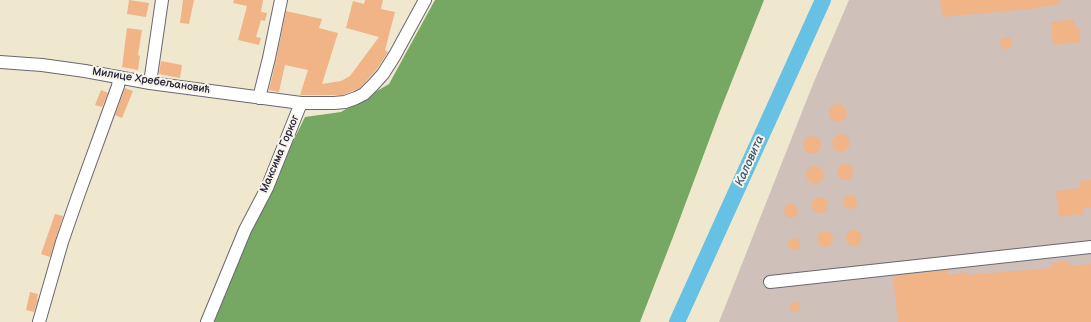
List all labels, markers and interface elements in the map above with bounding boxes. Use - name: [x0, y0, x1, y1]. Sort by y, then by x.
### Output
- street label: Милице Хребељановић: [91, 65, 211, 97]
- street label: Максима Горког: [258, 113, 302, 195]
- water label: Каловита: [733, 134, 767, 188]

